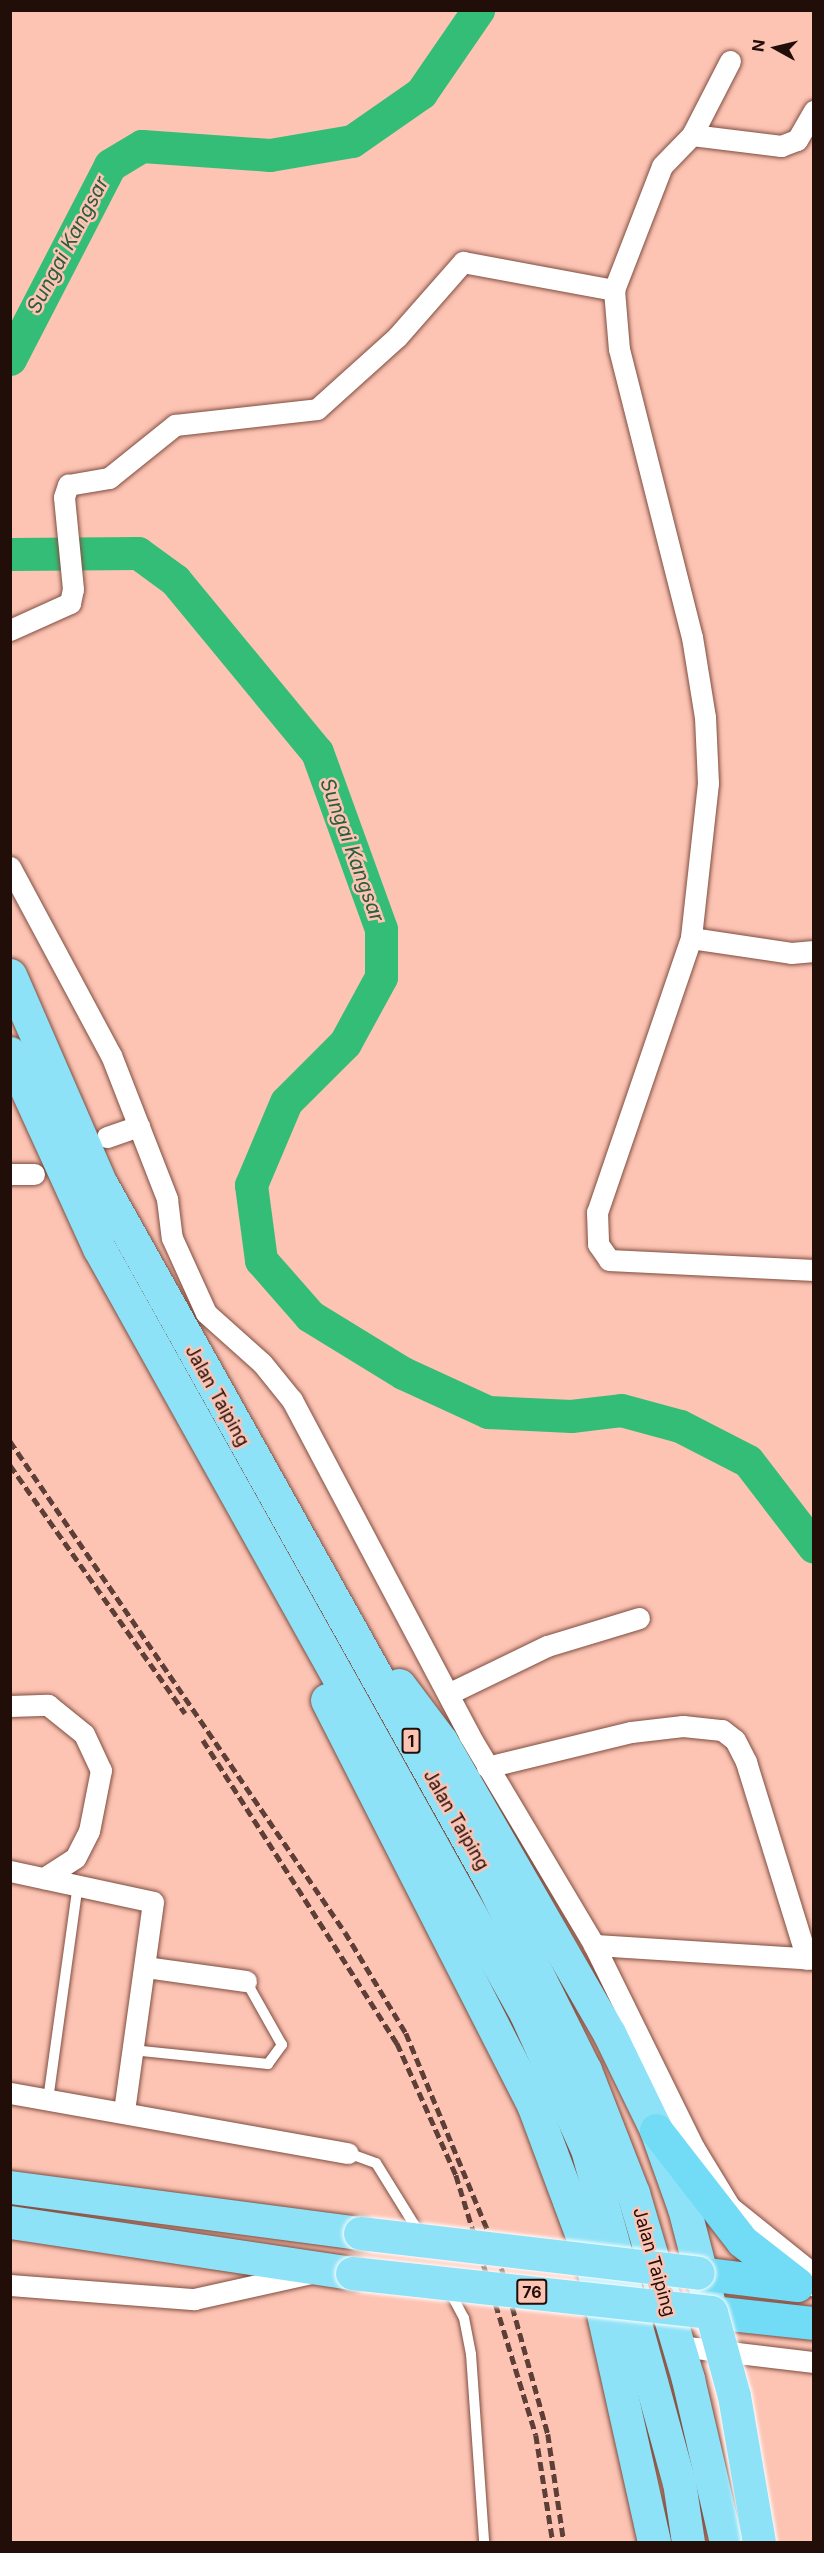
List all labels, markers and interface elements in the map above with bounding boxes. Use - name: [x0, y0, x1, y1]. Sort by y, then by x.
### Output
- north arrow: [746, 18, 806, 78]
- text: N: [747, 38, 769, 53]
- water label: Sungai Kangsar: [22, 173, 114, 317]
- water label: Sungai Kangsar: [315, 775, 389, 925]
- street label: Jalan Taiping: [180, 1342, 254, 1450]
- road number: 1: [400, 1728, 422, 1754]
- street label: Jalan Taiping: [419, 1766, 493, 1874]
- street label: Jalan Taiping: [628, 2205, 680, 2319]
- road number: 76: [516, 2279, 548, 2305]

